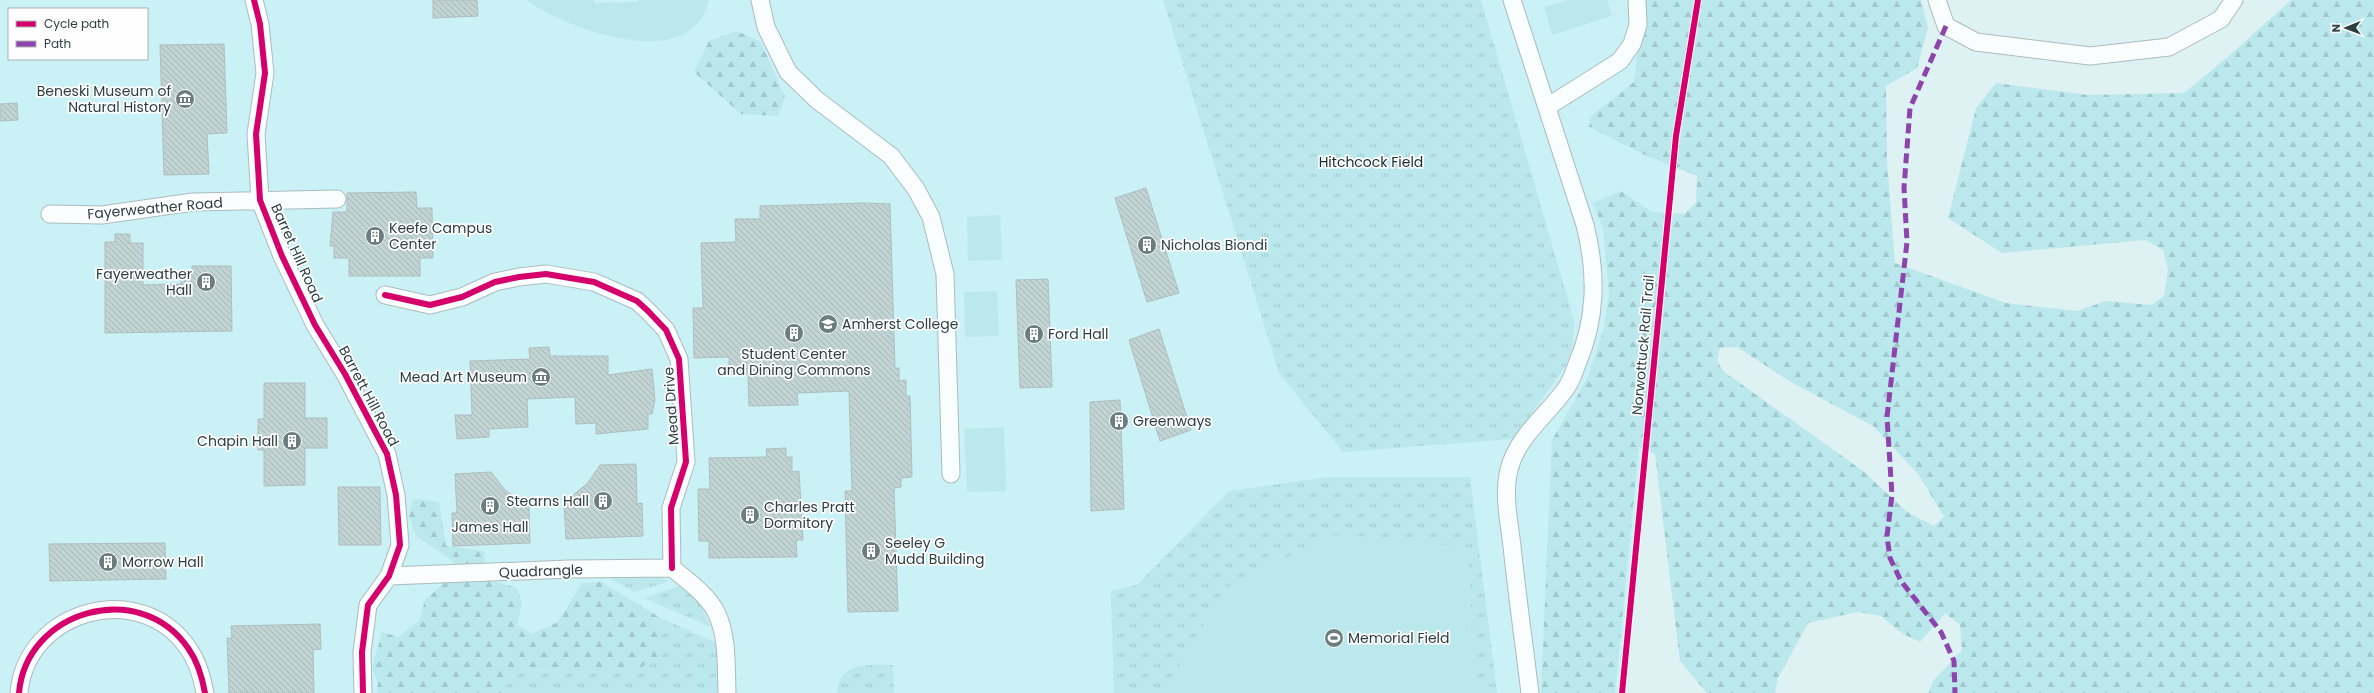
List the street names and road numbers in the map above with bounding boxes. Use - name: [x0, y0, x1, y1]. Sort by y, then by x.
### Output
- street label: Fayerweather Road: [86, 192, 224, 224]
- street label: Barret Hill Road: [266, 200, 328, 306]
- street label: Norwottuck Rail Trail: [1627, 274, 1659, 416]
- street label: Barrett Hill Road: [334, 342, 404, 450]
- street label: Mead Drive: [658, 366, 684, 446]
- street label: Quadrangle: [499, 560, 584, 582]

